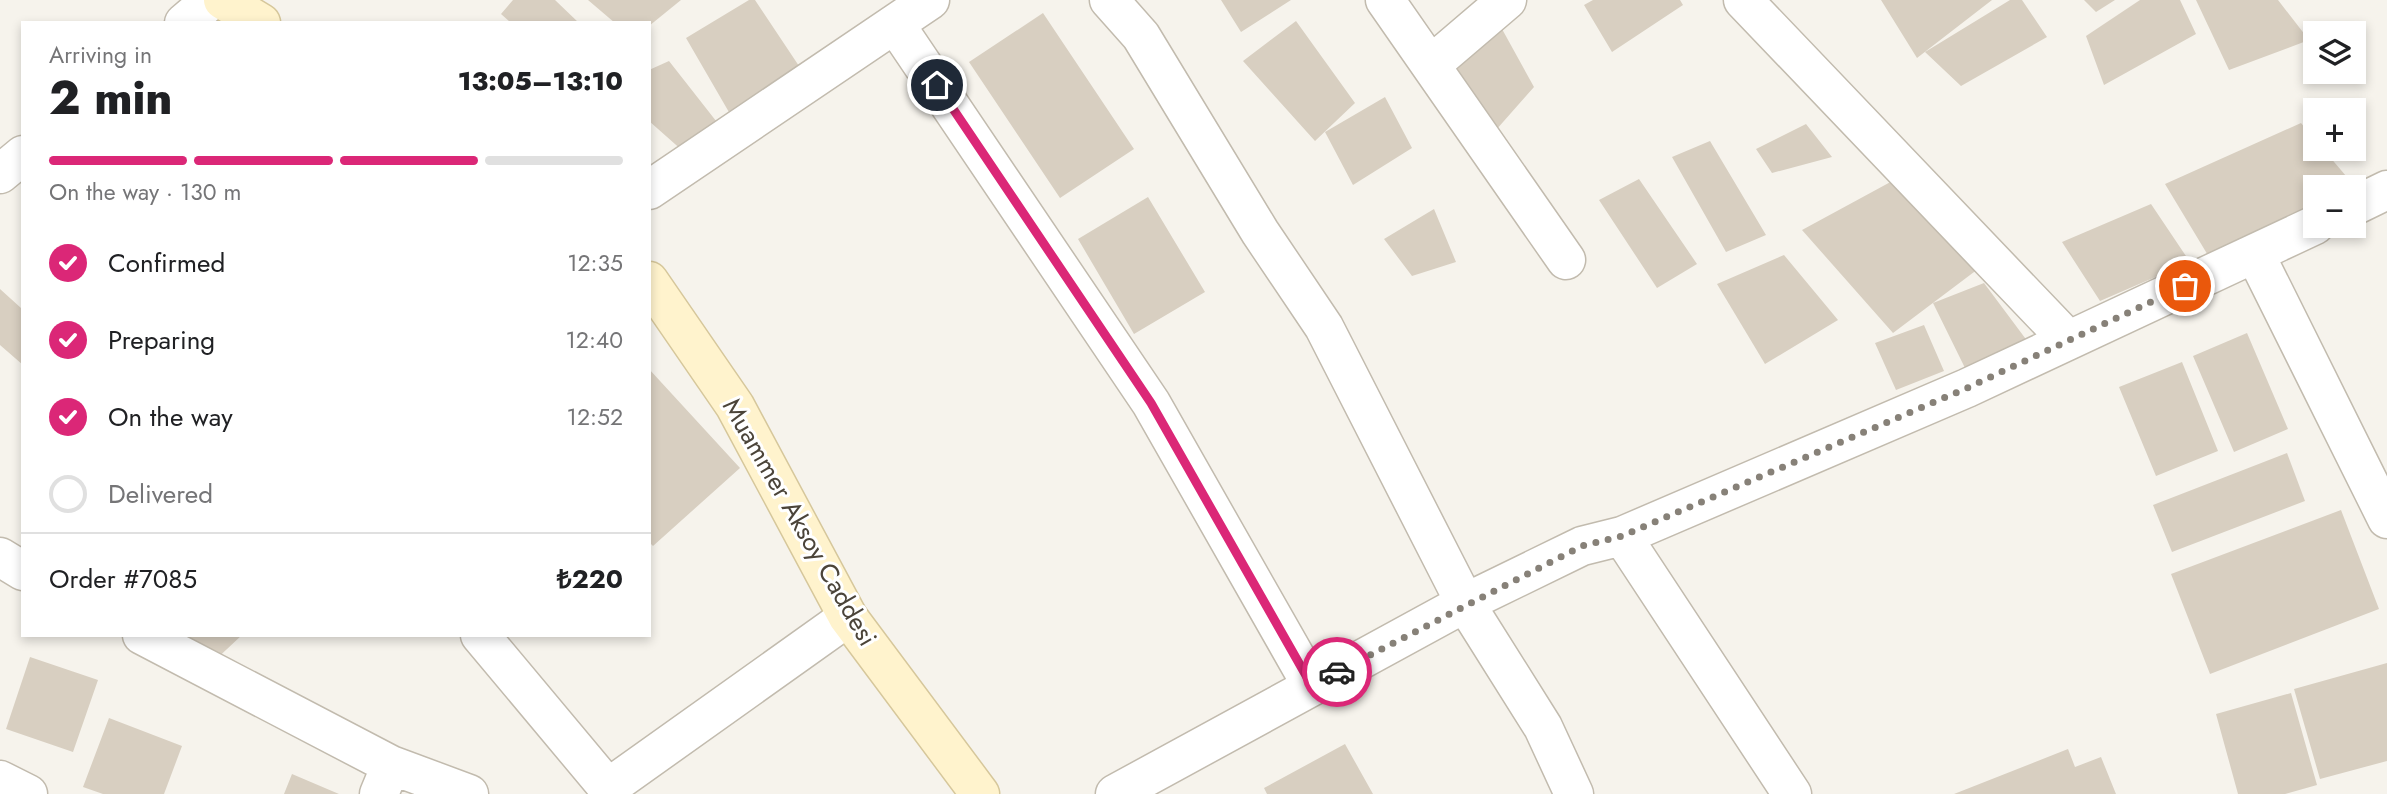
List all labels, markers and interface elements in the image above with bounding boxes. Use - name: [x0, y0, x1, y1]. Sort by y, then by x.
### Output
- map controls: [2303, 21, 2366, 238]
- button: layers: [2303, 21, 2366, 84]
- text: Arriving in: [49, 38, 152, 72]
- pin: [907, 55, 967, 115]
- text: 13:05–13:10: [458, 62, 623, 100]
- text: 2 min: [49, 65, 173, 131]
- icon: home: [918, 66, 956, 104]
- button: +: [2303, 98, 2366, 161]
- text: On the way · 130 m: [49, 175, 241, 209]
- button: −: [2303, 175, 2366, 238]
- icon: check: [49, 244, 87, 282]
- text: Confirmed: [108, 244, 225, 282]
- text: 12:35: [567, 246, 623, 280]
- pin: [2155, 256, 2215, 316]
- icon: bag: [2166, 267, 2204, 305]
- icon: check: [49, 321, 87, 359]
- text: Preparing: [108, 321, 215, 359]
- text: 12:40: [565, 323, 623, 357]
- street label: Muammer Aksoy Caddesi: [713, 391, 887, 653]
- icon: check: [49, 398, 87, 436]
- text: On the way: [108, 398, 233, 436]
- text: 12:52: [567, 400, 623, 434]
- text: Delivered: [108, 475, 213, 513]
- text: Order #7085: [49, 560, 197, 598]
- text: ₺220: [557, 560, 623, 598]
- courier: [1302, 637, 1372, 707]
- icon: car: [1318, 653, 1356, 691]

